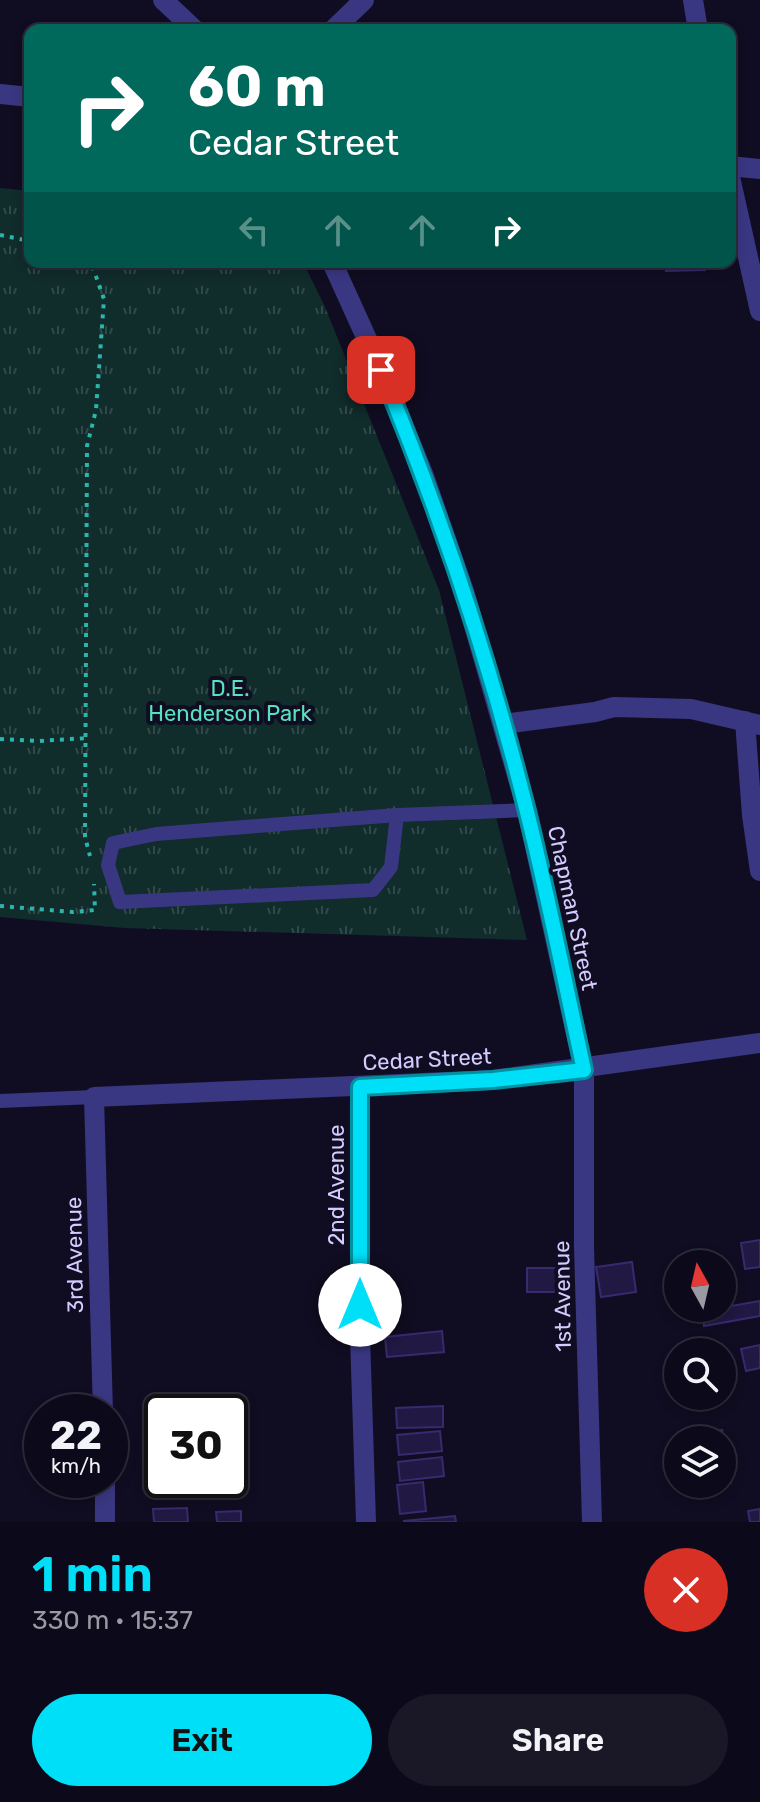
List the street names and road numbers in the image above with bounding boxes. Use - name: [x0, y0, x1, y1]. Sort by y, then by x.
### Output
- street label: Chapman Street: [542, 823, 603, 993]
- street label: Cedar Street: [362, 1043, 493, 1076]
- street label: 2nd Avenue: [323, 1124, 350, 1246]
- street label: 3rd Avenue: [60, 1197, 89, 1313]
- street label: 1st Avenue: [548, 1240, 577, 1352]

